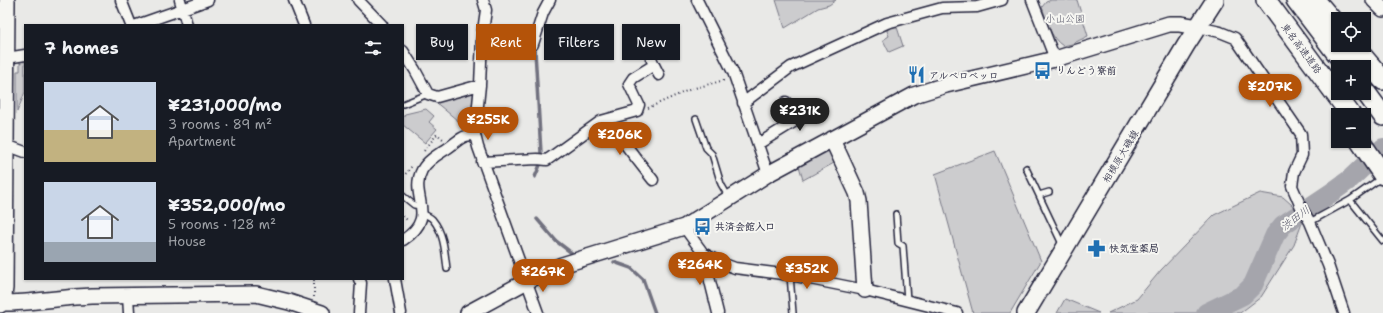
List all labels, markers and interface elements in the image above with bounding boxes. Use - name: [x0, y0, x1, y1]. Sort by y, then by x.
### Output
- park label: 小山公園: [1045, 12, 1085, 25]
- map controls: [1331, 12, 1371, 148]
- button: locate: [1331, 12, 1371, 52]
- street label: 東名高速道路: [1278, 20, 1325, 76]
- chip: Buy: [416, 24, 468, 60]
- chip: Rent: [476, 24, 536, 60]
- chip: Filters: [544, 24, 614, 60]
- chip: New: [622, 24, 680, 60]
- text: 7 homes: [44, 37, 119, 59]
- icon: filters: [362, 37, 384, 59]
- bus stop icon: りんどう寮前: [1033, 60, 1053, 80]
- button: +: [1331, 60, 1371, 100]
- place label: りんどう寮前: [1056, 64, 1117, 77]
- restaurant icon: アルベロベッロ: [906, 65, 926, 85]
- place label: アルベロベッロ: [929, 69, 998, 82]
- pin: ¥207K: [1242, 74, 1298, 108]
- text: ¥207K: [1248, 78, 1292, 95]
- text: ¥231,000/mo: [168, 94, 282, 116]
- icon: home: [76, 98, 124, 146]
- pin: ¥231K: [772, 98, 828, 132]
- text: ¥231K: [779, 102, 821, 119]
- pin: ¥255K: [460, 107, 516, 141]
- button: −: [1331, 108, 1371, 148]
- text: ¥255K: [466, 111, 510, 128]
- text: 3 rooms · 89 m²: [168, 116, 272, 133]
- pin: ¥206K: [592, 122, 648, 156]
- text: ¥206K: [598, 126, 642, 143]
- street label: 相模原大磯線: [1099, 127, 1141, 185]
- text: Apartment: [168, 133, 236, 150]
- text: ¥352,000/mo: [168, 194, 286, 216]
- icon: home: [76, 198, 124, 246]
- water label: 渋田川: [1278, 202, 1313, 234]
- text: 5 rooms · 128 m²: [168, 216, 276, 233]
- bus stop icon: 共済会館入口: [692, 216, 712, 236]
- place label: 共済会館入口: [715, 220, 775, 233]
- text: House: [168, 233, 206, 250]
- pharmacy icon: 快気堂薬局: [1086, 238, 1106, 258]
- place label: 快気堂薬局: [1109, 242, 1159, 255]
- pin: ¥264K: [672, 252, 728, 286]
- text: ¥264K: [678, 256, 723, 273]
- pin: ¥352K: [779, 256, 835, 290]
- pin: ¥267K: [515, 259, 571, 293]
- text: ¥352K: [785, 260, 829, 277]
- text: ¥267K: [521, 263, 565, 280]

